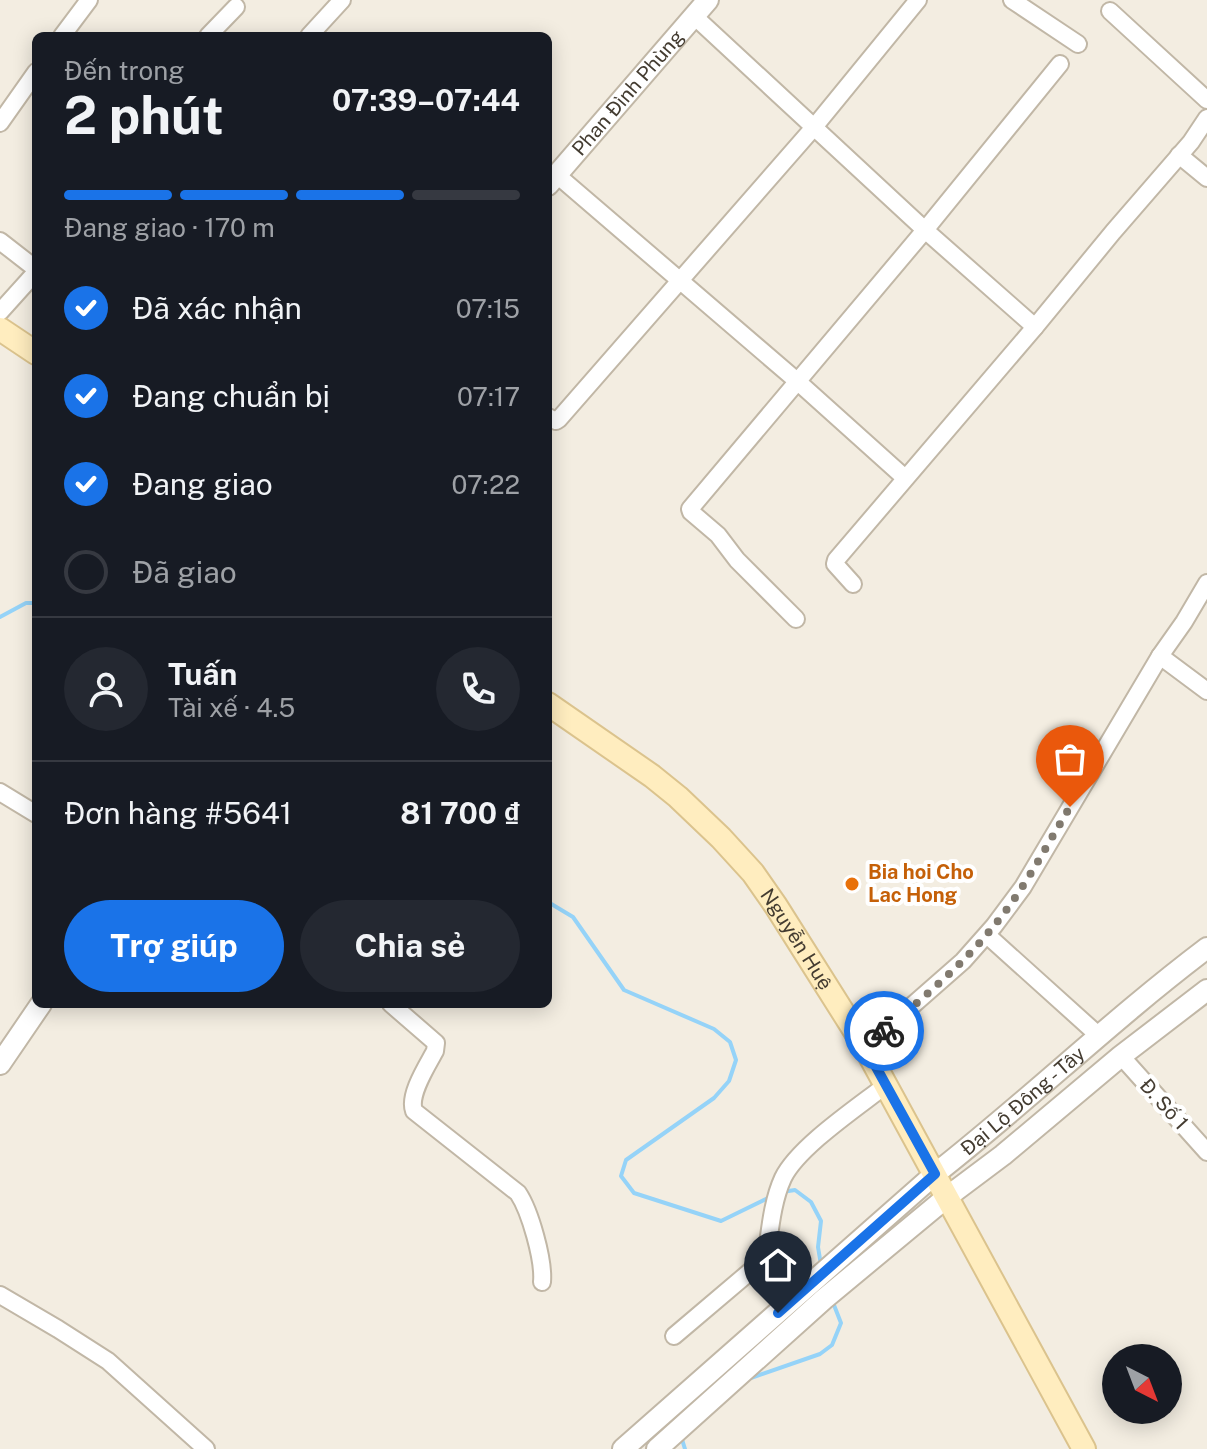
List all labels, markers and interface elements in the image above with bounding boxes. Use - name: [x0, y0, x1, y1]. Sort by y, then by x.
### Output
- street label: Phan Đình Phùng: [567, 25, 689, 161]
- text: Đến trong: [64, 55, 184, 86]
- text: 07:39–07:44: [332, 82, 520, 118]
- text: 2 phút: [64, 85, 224, 146]
- text: Đang giao · 170 m: [64, 212, 275, 243]
- icon: check: [64, 286, 108, 330]
- text: Đã xác nhận: [132, 290, 302, 326]
- text: 07:15: [456, 293, 520, 324]
- icon: check: [64, 374, 108, 418]
- text: Đang chuẩn bị: [132, 378, 330, 414]
- text: 07:17: [457, 381, 520, 412]
- icon: check: [64, 462, 108, 506]
- text: Đang giao: [132, 466, 273, 502]
- text: 07:22: [452, 469, 520, 500]
- text: Đã giao: [132, 554, 237, 590]
- button: person: [64, 647, 148, 731]
- button: phone: [436, 647, 520, 731]
- text: Tuấn: [168, 656, 237, 692]
- text: Tài xế · 4.5: [168, 692, 295, 723]
- pin: [1036, 725, 1104, 807]
- icon: bag: [1048, 737, 1092, 781]
- text: Đơn hàng #5641: [64, 795, 292, 831]
- text: 81 700 ₫: [400, 795, 520, 831]
- place label: Bia hoi Cho Lac Hong: [868, 860, 974, 907]
- marker: Bia hoi Cho Lac Hong: [843, 875, 861, 893]
- street label: Nguyễn Huệ: [756, 884, 838, 994]
- button: Trợ giúp: [64, 900, 284, 992]
- button: Chia sẻ: [300, 900, 520, 992]
- courier: [844, 991, 924, 1071]
- icon: bike: [862, 1009, 906, 1053]
- street label: Đại Lộ Đông - Tây: [956, 1041, 1090, 1161]
- street label: Đ. Số 1: [1135, 1073, 1193, 1135]
- pin: [744, 1231, 812, 1313]
- icon: home: [756, 1243, 800, 1287]
- north arrow: [1102, 1344, 1182, 1424]
- map controls: [1102, 1344, 1182, 1424]

